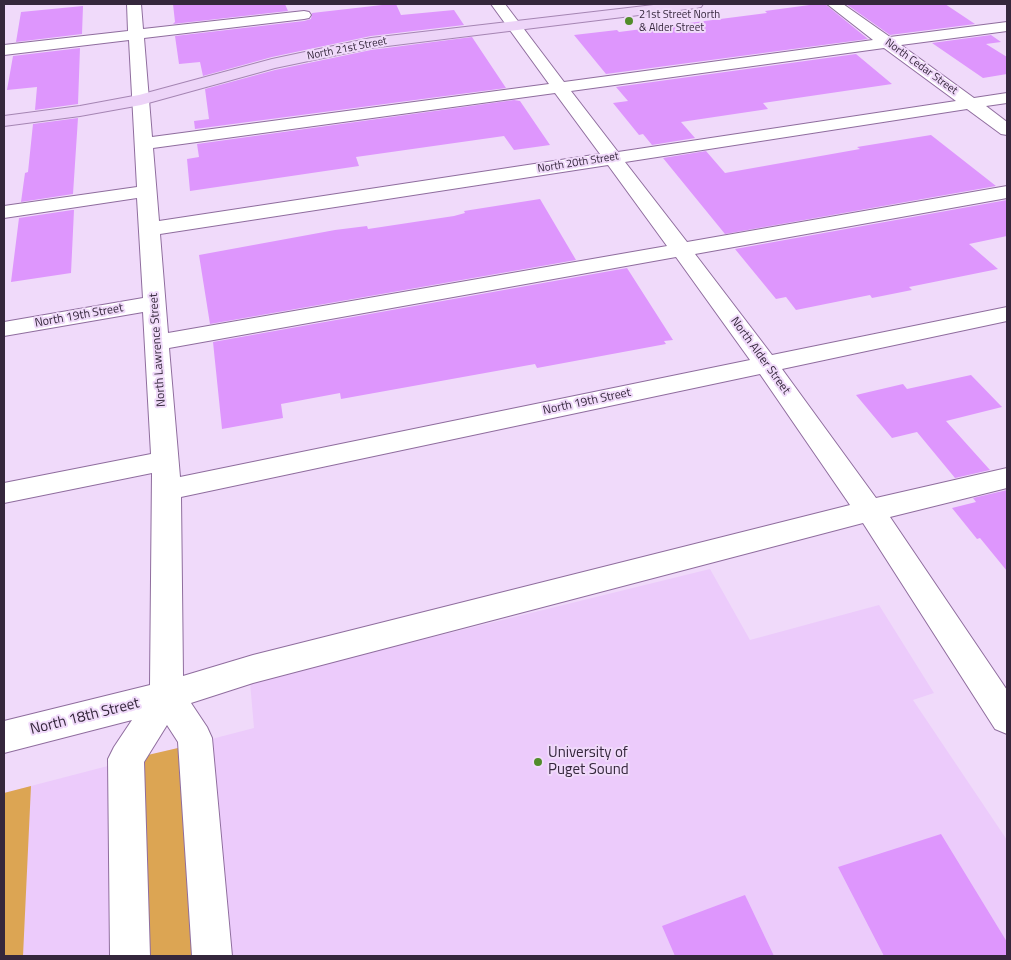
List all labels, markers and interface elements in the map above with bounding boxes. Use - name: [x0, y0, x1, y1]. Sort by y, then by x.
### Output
- place label: 21st Street North & Alder Street: [639, 8, 720, 34]
- marker: 21st Street North & Alder Street: [623, 15, 635, 27]
- street label: North 21st Street: [306, 35, 388, 63]
- street label: North Cedar Street: [882, 36, 960, 98]
- street label: North 20th Street: [536, 150, 620, 176]
- street label: North Lawrence Street: [147, 293, 169, 407]
- street label: North 19th Street: [34, 301, 124, 331]
- street label: North Alder Street: [727, 315, 793, 397]
- street label: North 19th Street: [542, 386, 632, 418]
- street label: North 18th Street: [29, 695, 141, 739]
- place label: University of Puget Sound: [548, 744, 629, 779]
- marker: University of Puget Sound: [532, 756, 544, 768]

